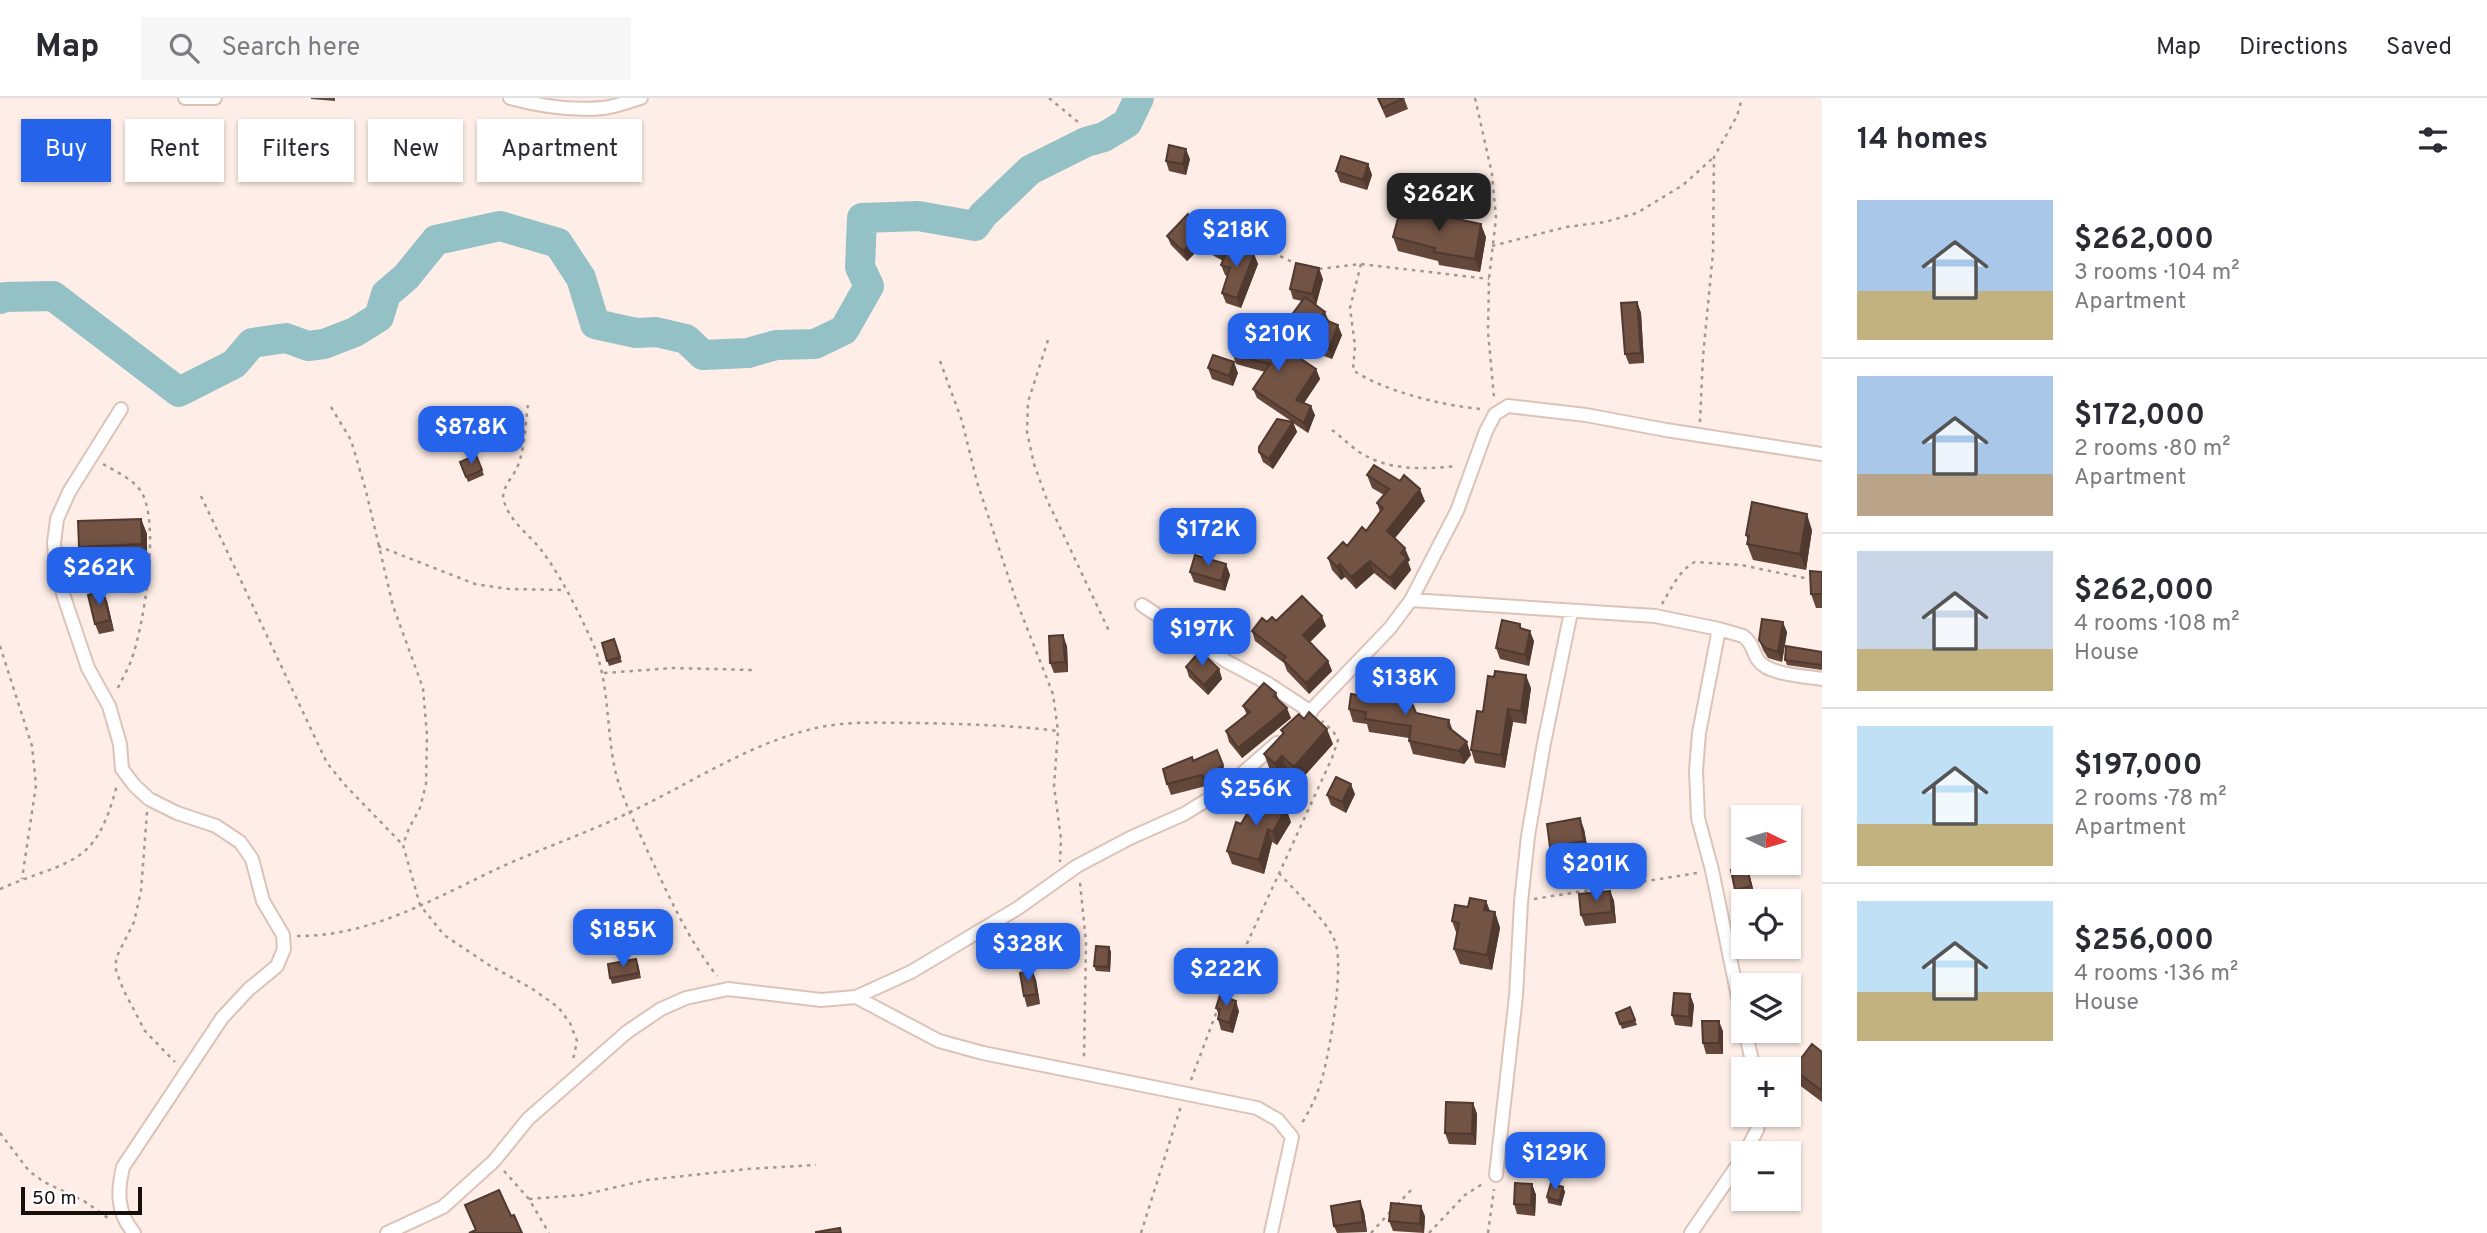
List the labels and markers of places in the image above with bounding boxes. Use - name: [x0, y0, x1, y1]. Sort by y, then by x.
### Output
- pin: $262K: [1390, 174, 1488, 233]
- pin: $218K: [1187, 209, 1285, 269]
- pin: $210K: [1229, 314, 1327, 373]
- pin: $87.8K: [414, 406, 528, 466]
- pin: $172K: [1159, 508, 1257, 568]
- pin: $262K: [50, 547, 148, 607]
- pin: $197K: [1153, 608, 1251, 668]
- pin: $138K: [1356, 658, 1454, 717]
- pin: $256K: [1207, 768, 1305, 828]
- pin: $201K: [1547, 844, 1645, 903]
- pin: $185K: [574, 910, 672, 969]
- pin: $328K: [979, 924, 1077, 983]
- pin: $222K: [1177, 948, 1275, 1008]
- pin: $129K: [1506, 1132, 1604, 1192]

